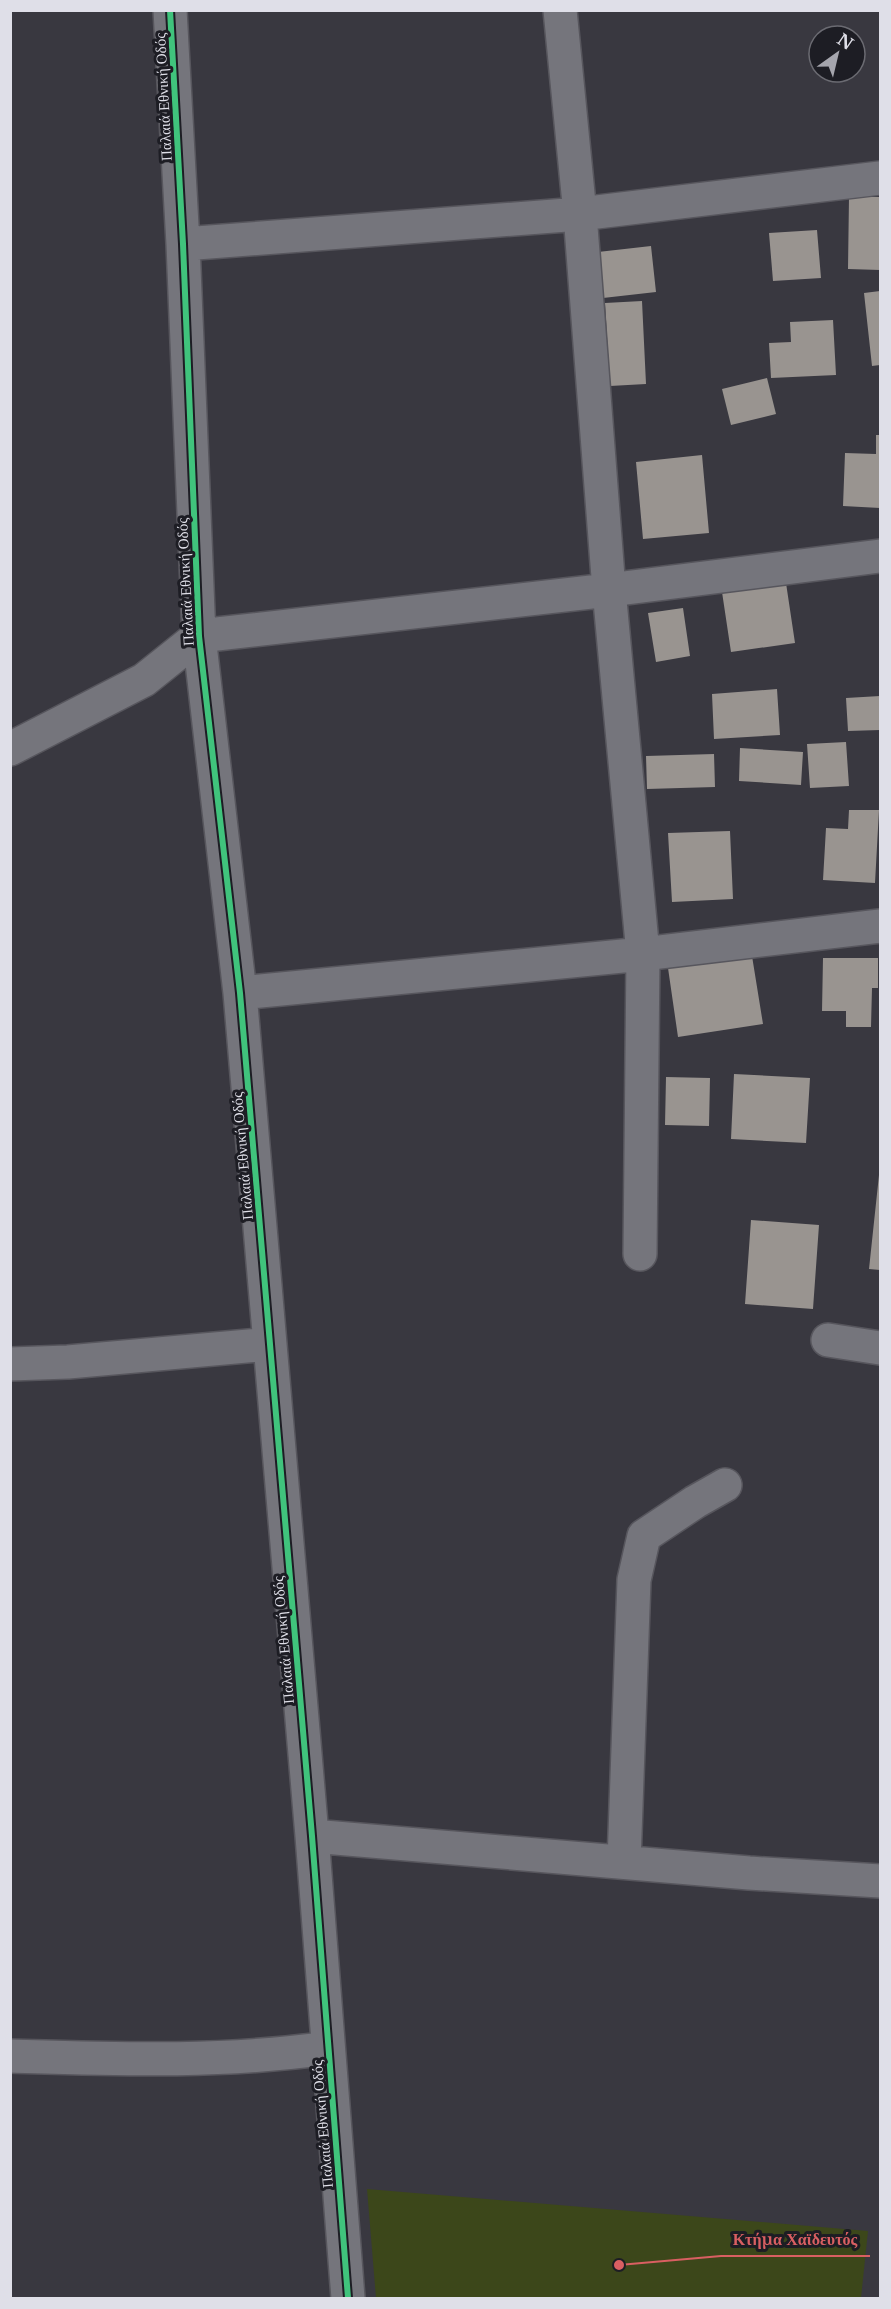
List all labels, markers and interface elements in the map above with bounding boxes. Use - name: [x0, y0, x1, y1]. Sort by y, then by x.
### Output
- north arrow: [807, 24, 867, 84]
- text: N: [834, 29, 857, 54]
- street label: Παλαιά Εθνική Οδός: [150, 32, 176, 162]
- street label: Παλαιά Εθνική Οδός: [172, 517, 198, 647]
- street label: Παλαιά Εθνική Οδός: [227, 1091, 257, 1221]
- street label: Παλαιά Εθνική Οδός: [268, 1575, 298, 1705]
- street label: Παλαιά Εθνική Οδός: [307, 2059, 337, 2189]
- callout: Κτήμα Χαϊδευτός: [721, 2222, 870, 2256]
- text: Κτήμα Χαϊδευτός: [733, 2229, 858, 2249]

